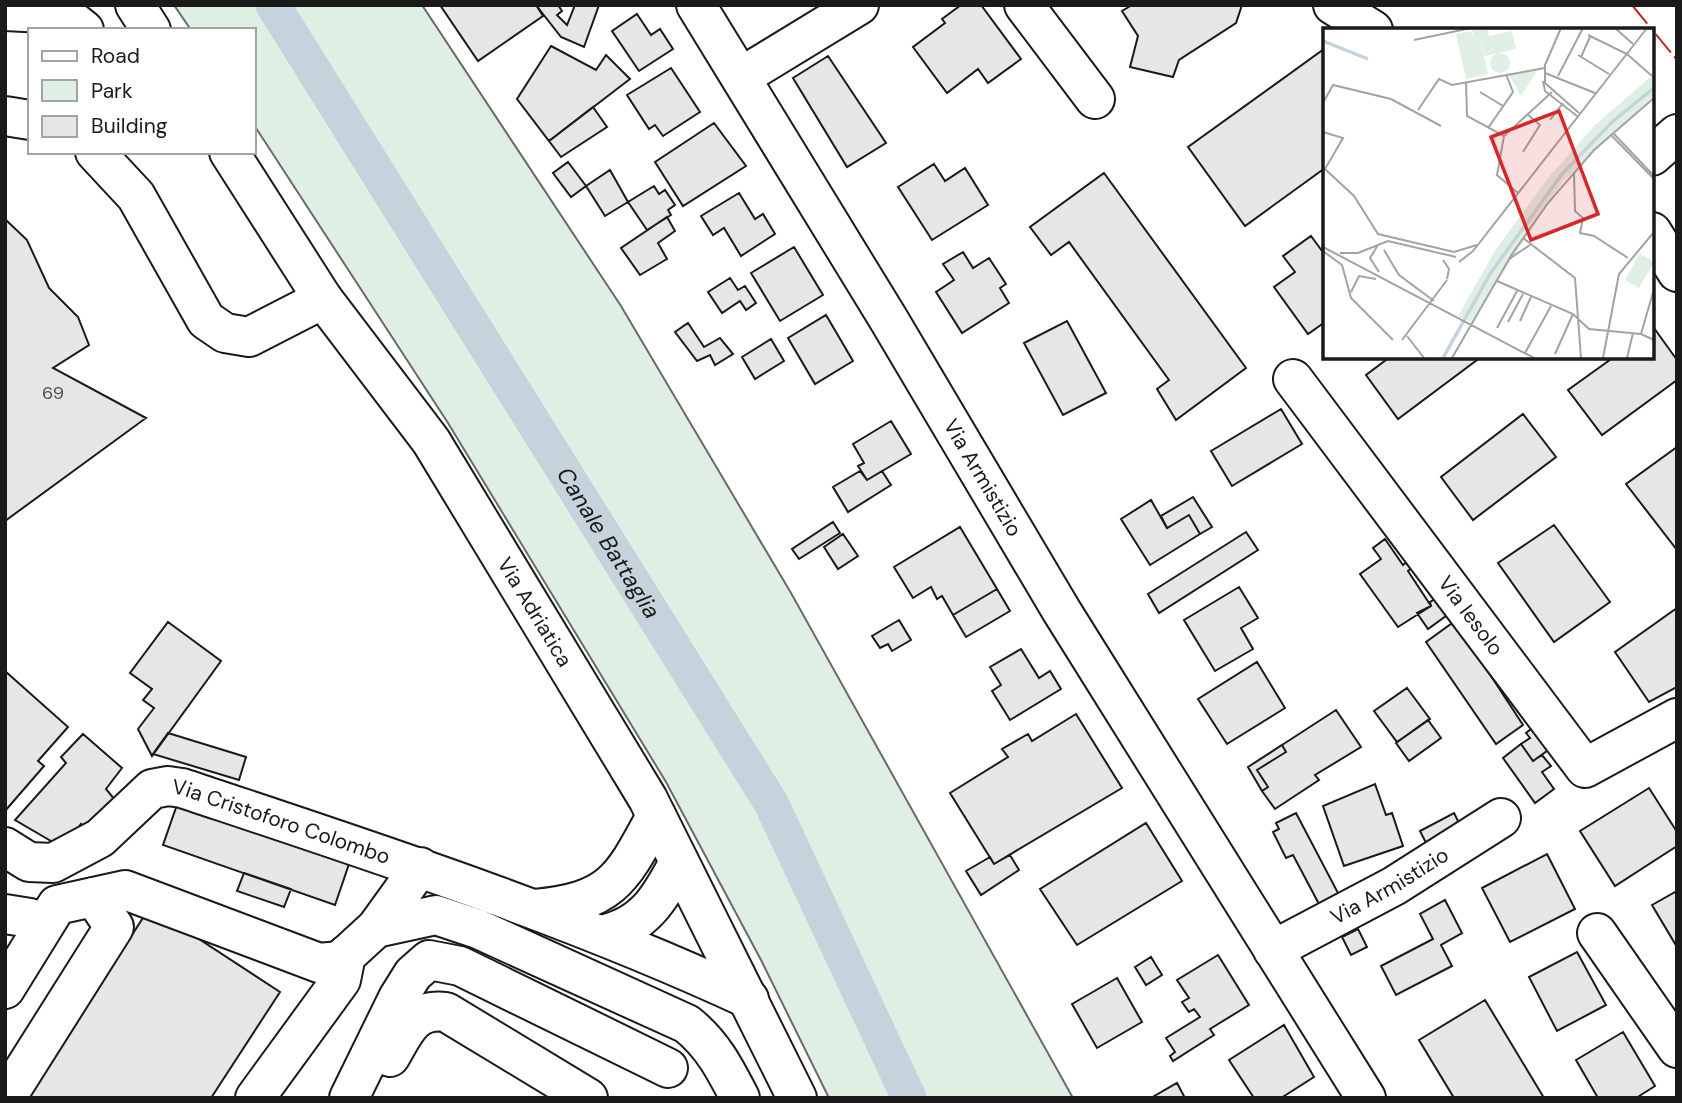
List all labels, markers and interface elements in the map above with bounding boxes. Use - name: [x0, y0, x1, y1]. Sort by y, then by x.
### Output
- legend: [28, 28, 256, 154]
- inset map: [1323, 28, 1654, 359]
- text: Road: [91, 42, 140, 70]
- text: Park: [91, 77, 133, 105]
- text: Building: [91, 112, 168, 140]
- house number: 69: [42, 381, 64, 405]
- street label: Via Armistizio: [937, 414, 1028, 542]
- water label: Canale Battaglia: [550, 461, 667, 624]
- street label: Via Adriatica: [491, 552, 579, 672]
- street label: Via Iesolo: [1432, 570, 1510, 661]
- street label: Via Cristoforo Colombo: [171, 773, 394, 871]
- street label: Via Armistizio: [1326, 841, 1454, 931]

